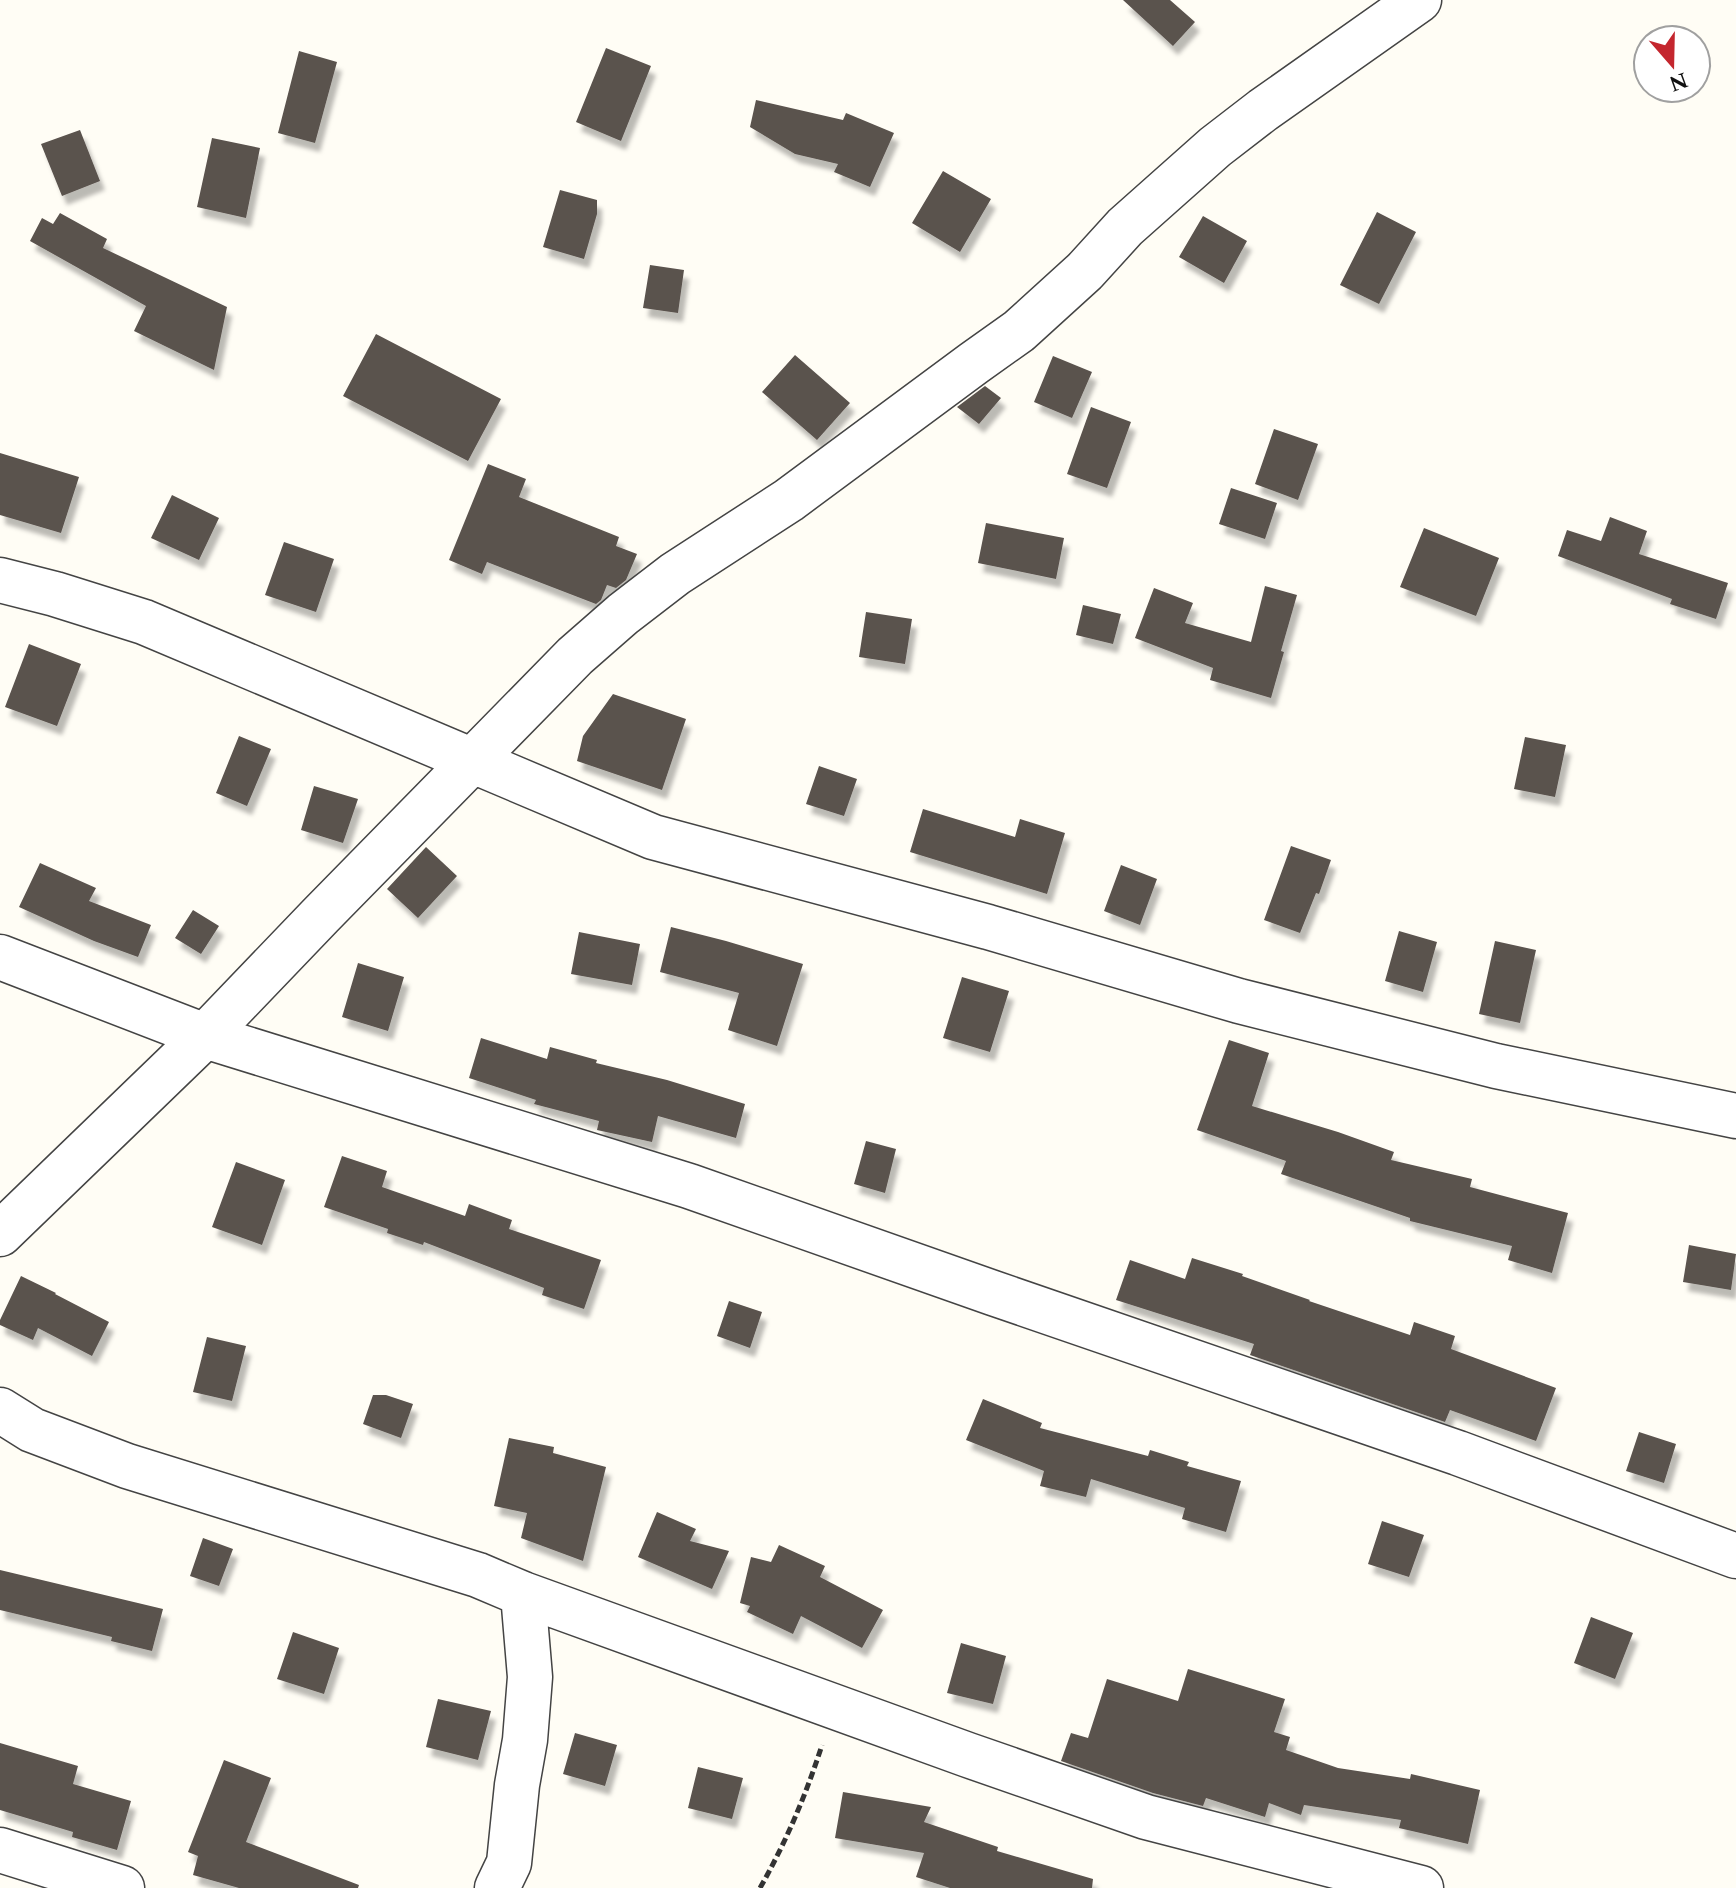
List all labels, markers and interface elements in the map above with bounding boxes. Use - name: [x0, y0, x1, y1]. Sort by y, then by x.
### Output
- north arrow: [1632, 24, 1712, 104]
- text: N: [1664, 63, 1692, 100]

